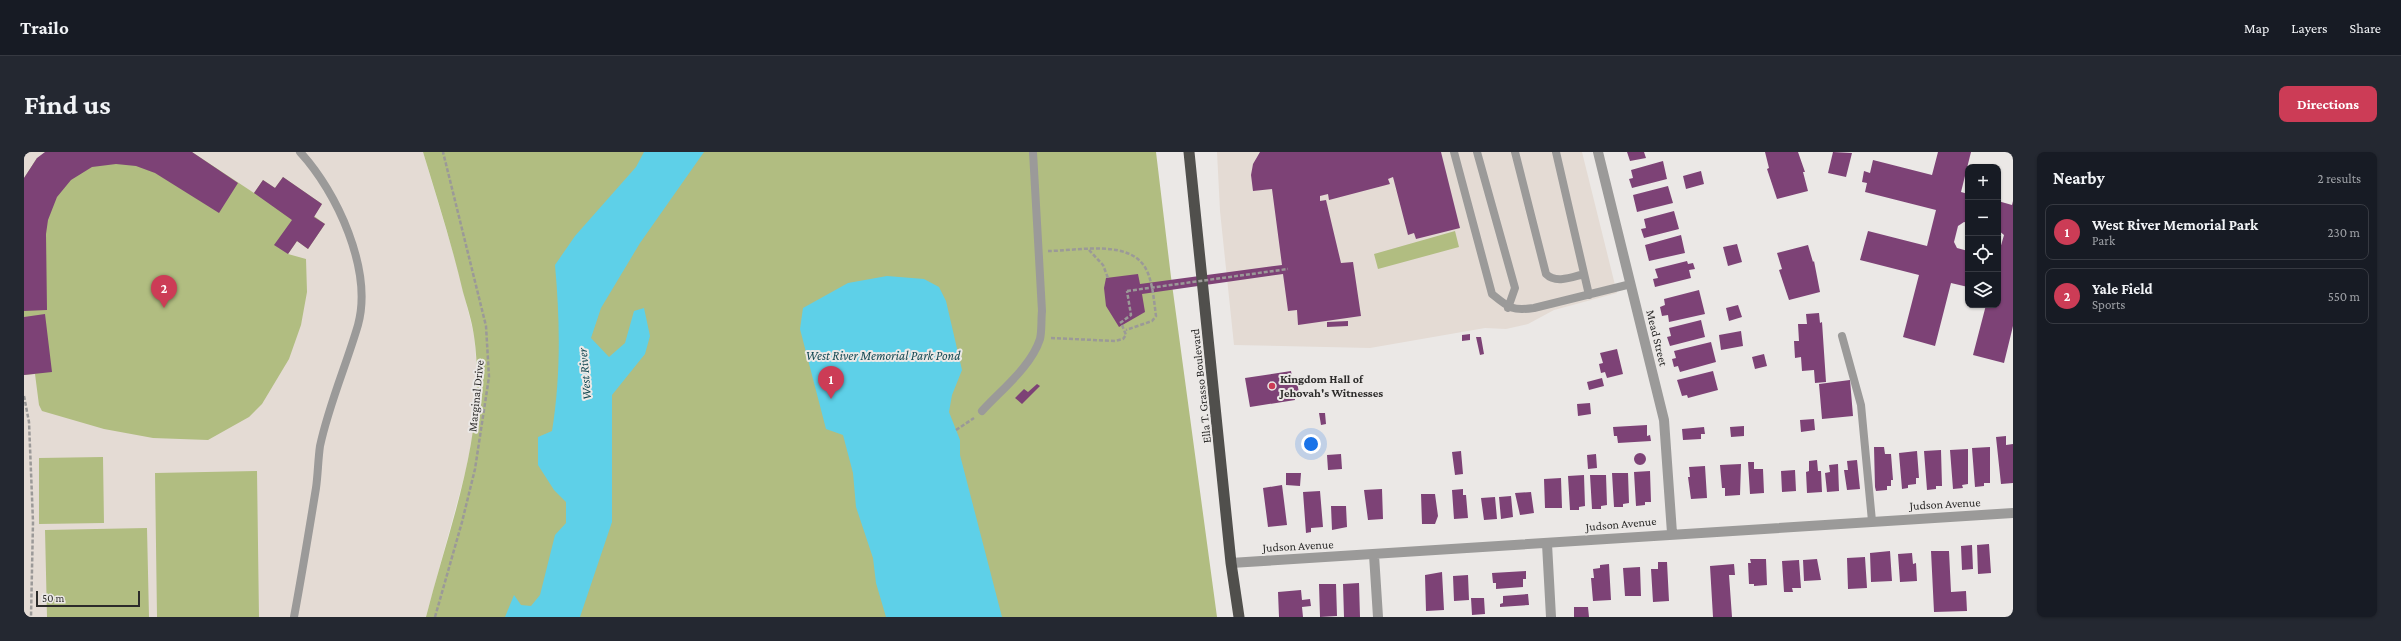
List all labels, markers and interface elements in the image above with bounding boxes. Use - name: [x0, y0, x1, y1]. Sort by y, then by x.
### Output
- text: Trailo: [20, 17, 69, 38]
- text: Map: [2244, 20, 2269, 36]
- text: Layers: [2291, 20, 2328, 36]
- text: Share: [2350, 20, 2381, 36]
- button: Directions: [2279, 86, 2377, 122]
- text: Find us: [24, 89, 111, 120]
- map controls: [1965, 164, 2001, 308]
- button: +: [1965, 164, 2001, 200]
- text: Nearby: [2053, 169, 2105, 188]
- text: 2 results: [2318, 171, 2361, 186]
- button: −: [1965, 200, 2001, 236]
- text: West River Memorial Park: [2092, 217, 2258, 233]
- text: 1: [2065, 225, 2069, 240]
- text: 230 m: [2327, 225, 2360, 240]
- text: Park: [2092, 233, 2115, 248]
- button: locate: [1965, 236, 2001, 272]
- button: layers: [1965, 272, 2001, 308]
- pin: 2: [151, 275, 177, 308]
- text: Yale Field: [2092, 281, 2153, 297]
- text: 2: [2064, 289, 2070, 304]
- text: 550 m: [2328, 289, 2360, 304]
- text: Sports: [2092, 297, 2125, 312]
- street label: Mead Street: [1643, 308, 1671, 369]
- street label: Ella T. Grasso Boulevard: [1188, 327, 1214, 444]
- water label: West River: [575, 347, 594, 401]
- water label: West River Memorial Park Pond: [806, 348, 961, 363]
- street label: Marginal Drive: [465, 359, 487, 433]
- pin: 1: [818, 366, 844, 399]
- place label: Kingdom Hall of Jehovah's Witnesses: [1278, 372, 1383, 400]
- marker: Kingdom Hall of Jehovah's Witnesses: [1267, 381, 1277, 391]
- your location: [1301, 434, 1321, 454]
- street label: Judson Avenue: [1908, 495, 1981, 513]
- street label: Judson Avenue: [1584, 514, 1657, 534]
- street label: Judson Avenue: [1261, 537, 1334, 555]
- scale bar: [36, 589, 140, 608]
- text: 50 m: [42, 592, 64, 604]

